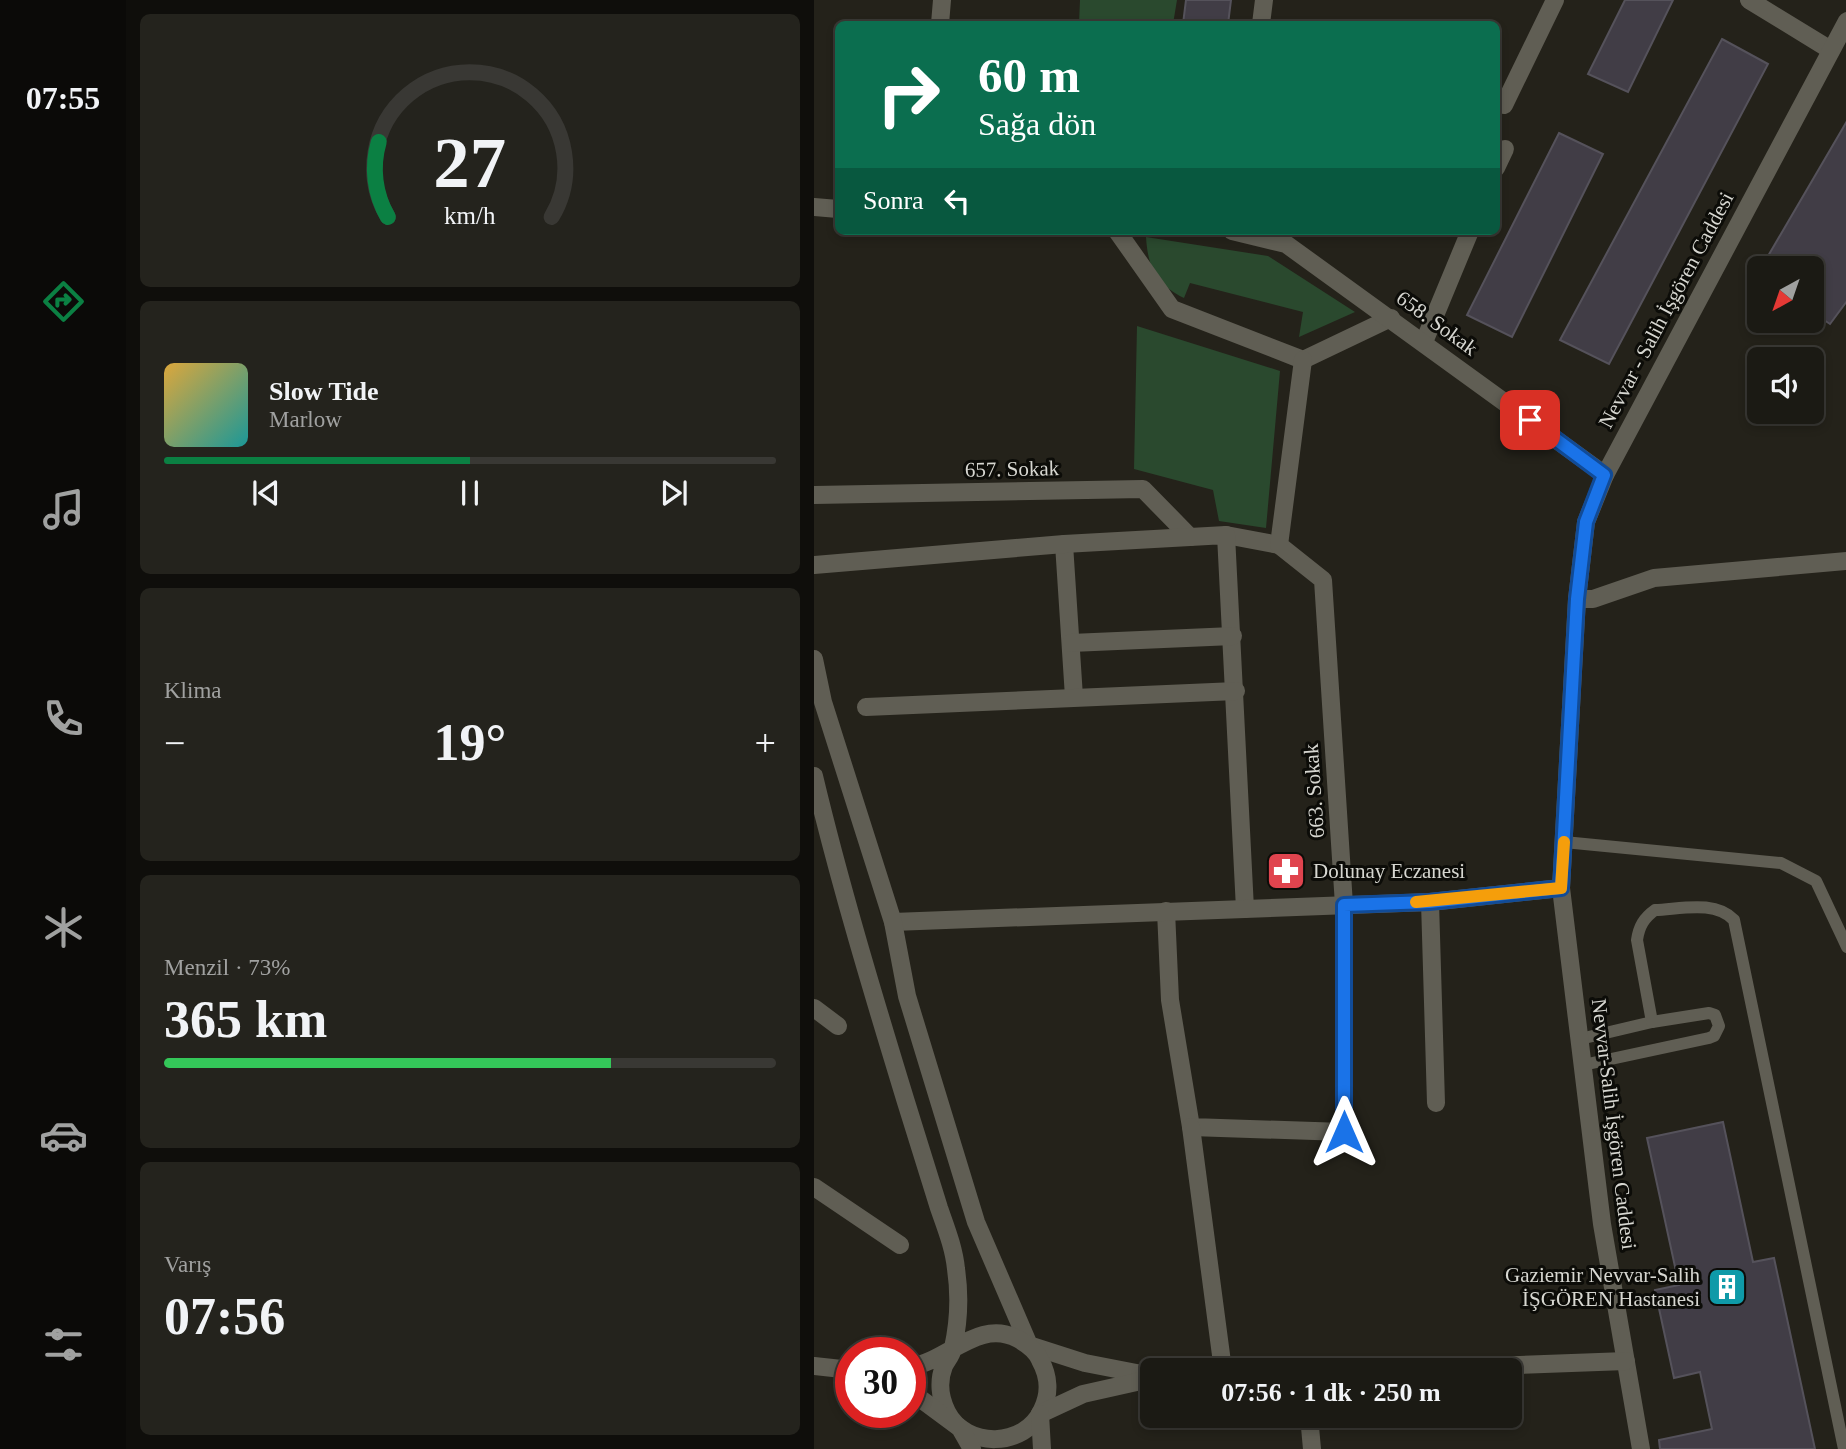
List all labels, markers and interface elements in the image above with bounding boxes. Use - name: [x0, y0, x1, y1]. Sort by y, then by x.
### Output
- text: 60 m: [978, 48, 1080, 103]
- icon: right: [863, 49, 954, 140]
- text: 07:55: [26, 80, 100, 116]
- text: Sağa dön: [978, 106, 1096, 142]
- text: 27: [434, 122, 506, 203]
- icon: left: [938, 182, 976, 220]
- text: Sonra: [863, 186, 924, 215]
- street label: Nevvar - Salih İşgören Caddesi: [1594, 188, 1739, 432]
- text: km/h: [444, 201, 496, 228]
- north arrow: [1747, 256, 1824, 332]
- map controls: [1747, 256, 1824, 424]
- icon: directions: [39, 277, 88, 326]
- street label: 658. Sokak: [1392, 286, 1483, 361]
- button: sound: [1747, 347, 1824, 424]
- text: Slow Tide: [269, 377, 379, 406]
- pin: [1500, 390, 1560, 450]
- icon: arrive: [1511, 401, 1549, 439]
- text: Marlow: [269, 407, 342, 432]
- street label: 657. Sokak: [965, 456, 1060, 482]
- icon: previous: [247, 474, 285, 512]
- icon: pause: [451, 474, 489, 512]
- icon: next: [655, 474, 693, 512]
- icon: music: [39, 485, 88, 534]
- text: Klima: [164, 678, 222, 703]
- icon: phone: [39, 694, 88, 743]
- text: 19°: [434, 714, 506, 771]
- text: −: [164, 722, 185, 764]
- text: +: [755, 722, 776, 764]
- street label: 663. Sokak: [1299, 743, 1329, 839]
- pharmacy icon: Dolunay Eczanesi: [1265, 850, 1307, 892]
- place label: Dolunay Eczanesi: [1313, 859, 1465, 883]
- icon: climate: [39, 903, 88, 952]
- text: Menzil · 73%: [164, 955, 290, 980]
- text: 365 km: [164, 991, 327, 1048]
- street label: Nevvar-Salih İşgören Caddesi: [1587, 997, 1641, 1251]
- position arrow: [1307, 1095, 1381, 1169]
- icon: car: [39, 1111, 88, 1160]
- text: Varış: [164, 1252, 211, 1277]
- place label: Gaziemir Nevvar-Salih İŞGÖREN Hastanesi: [1505, 1263, 1700, 1311]
- building icon: Gaziemir Nevvar-Salih İŞGÖREN Hastanesi: [1706, 1266, 1748, 1308]
- text: 07:56: [164, 1288, 285, 1345]
- icon: filters: [39, 1320, 88, 1369]
- speed limit sign: 30: [835, 1337, 926, 1428]
- text: 07:56 · 1 dk · 250 m: [1221, 1378, 1441, 1407]

